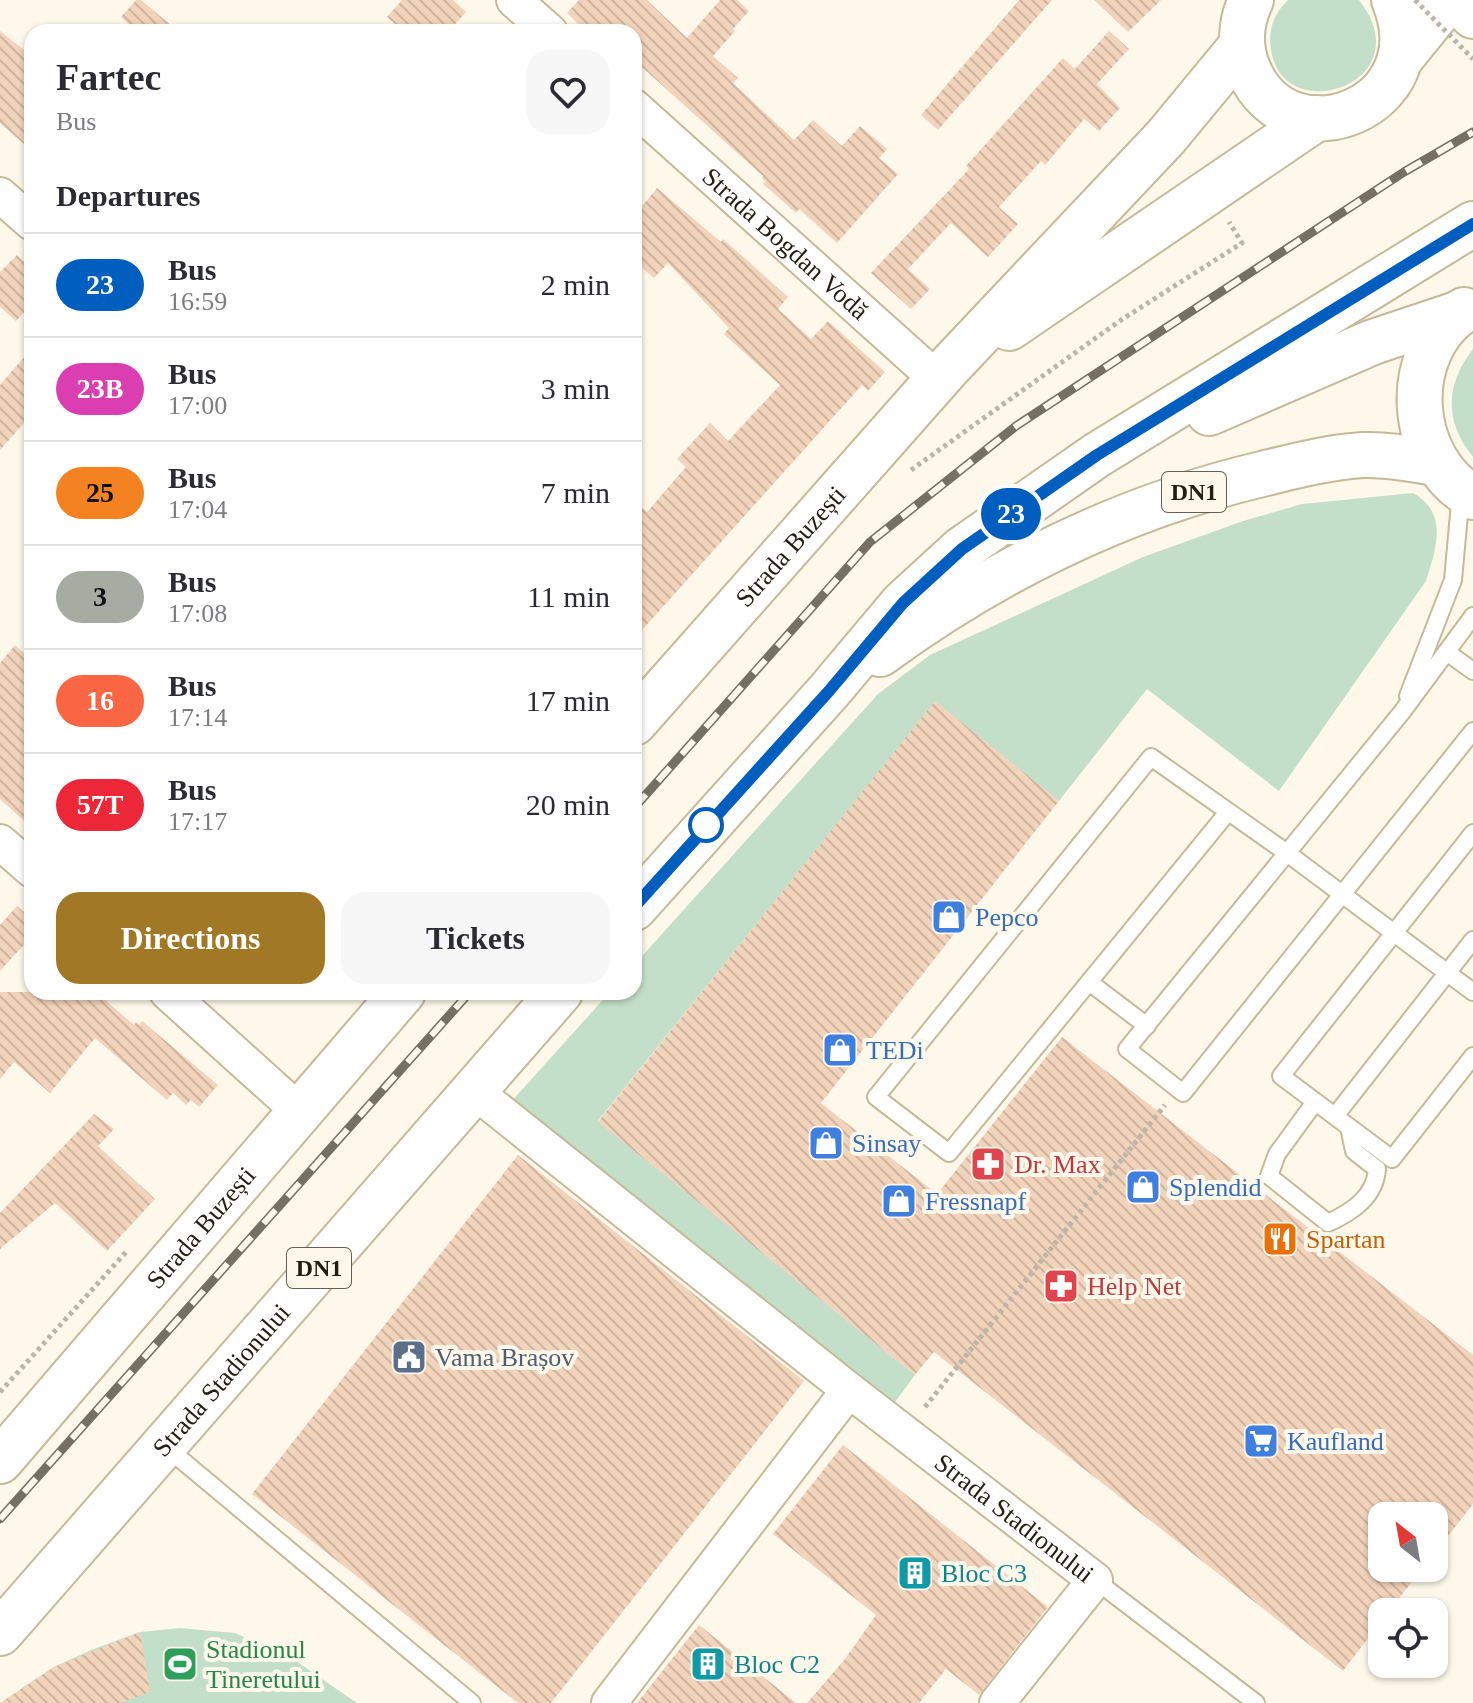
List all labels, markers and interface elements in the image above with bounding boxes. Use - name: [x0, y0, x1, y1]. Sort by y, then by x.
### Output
- button: heart: [526, 50, 610, 134]
- text: Fartec: [56, 56, 161, 98]
- text: Bus: [56, 107, 96, 136]
- street label: Strada Bogdan Vodă: [697, 161, 875, 326]
- text: Departures: [56, 179, 200, 212]
- text: Bus: [168, 253, 216, 286]
- text: 2 min: [541, 268, 610, 301]
- text: 23: [86, 269, 114, 300]
- text: 16:59: [168, 287, 227, 316]
- text: Bus: [168, 357, 216, 390]
- text: 3 min: [541, 372, 610, 405]
- text: 23B: [77, 373, 123, 404]
- text: 17:00: [168, 391, 227, 420]
- text: Bus: [168, 461, 216, 494]
- road number: DN1: [1162, 472, 1226, 512]
- text: 7 min: [541, 476, 610, 509]
- text: 25: [86, 477, 114, 508]
- street label: Strada Buzești: [729, 480, 851, 612]
- line badge: 23: [975, 488, 1047, 540]
- text: 17:04: [168, 495, 227, 524]
- text: 23: [997, 498, 1025, 529]
- text: Bus: [168, 565, 216, 598]
- text: 11 min: [527, 580, 610, 613]
- text: 3: [93, 581, 107, 612]
- text: 17:08: [168, 599, 227, 628]
- text: Bus: [168, 669, 216, 702]
- text: 17 min: [526, 684, 610, 717]
- text: 16: [86, 685, 114, 716]
- text: 17:14: [168, 703, 227, 732]
- text: Bus: [168, 773, 216, 806]
- text: 20 min: [526, 788, 610, 821]
- text: 57T: [77, 789, 123, 820]
- text: 17:17: [168, 807, 227, 836]
- unlabelled marker: [689, 808, 723, 842]
- button: Directions: [56, 892, 325, 984]
- button: Tickets: [341, 892, 610, 984]
- shop icon: Pepco: [930, 898, 968, 936]
- place label: Pepco: [975, 903, 1039, 932]
- shop icon: TEDi: [821, 1031, 859, 1069]
- place label: TEDi: [866, 1036, 924, 1065]
- shop icon: Sinsay: [807, 1124, 845, 1162]
- place label: Sinsay: [852, 1129, 921, 1158]
- pharmacy icon: Dr. Max: [969, 1145, 1007, 1183]
- place label: Dr. Max: [1014, 1150, 1101, 1179]
- street label: Strada Buzești: [141, 1161, 261, 1294]
- shop icon: Splendid: [1124, 1168, 1162, 1206]
- place label: Splendid: [1169, 1173, 1261, 1202]
- shop icon: Fressnapf: [880, 1182, 918, 1220]
- place label: Fressnapf: [925, 1187, 1026, 1216]
- restaurant icon: Spartan: [1261, 1220, 1299, 1258]
- place label: Spartan: [1306, 1225, 1385, 1254]
- road number: DN1: [287, 1248, 351, 1288]
- pharmacy icon: Help Net: [1042, 1267, 1080, 1305]
- place label: Help Net: [1087, 1272, 1182, 1301]
- street label: Strada Stadionului: [147, 1298, 295, 1462]
- public building icon: Vama Brașov: [390, 1338, 428, 1376]
- place label: Vama Brașov: [435, 1343, 574, 1372]
- supermarket icon: Kaufland: [1242, 1422, 1280, 1460]
- place label: Kaufland: [1287, 1427, 1384, 1456]
- street label: Strada Stadionului: [929, 1447, 1100, 1588]
- north arrow: [1368, 1502, 1448, 1582]
- map controls: [1368, 1502, 1448, 1678]
- building icon: Bloc C3: [896, 1554, 934, 1592]
- place label: Bloc C3: [941, 1559, 1027, 1588]
- button: locate: [1368, 1598, 1448, 1678]
- place label: Stadionul Tineretului: [206, 1635, 321, 1694]
- sports icon: Stadionul Tineretului: [161, 1645, 199, 1683]
- building icon: Bloc C2: [689, 1645, 727, 1683]
- place label: Bloc C2: [734, 1650, 820, 1679]

